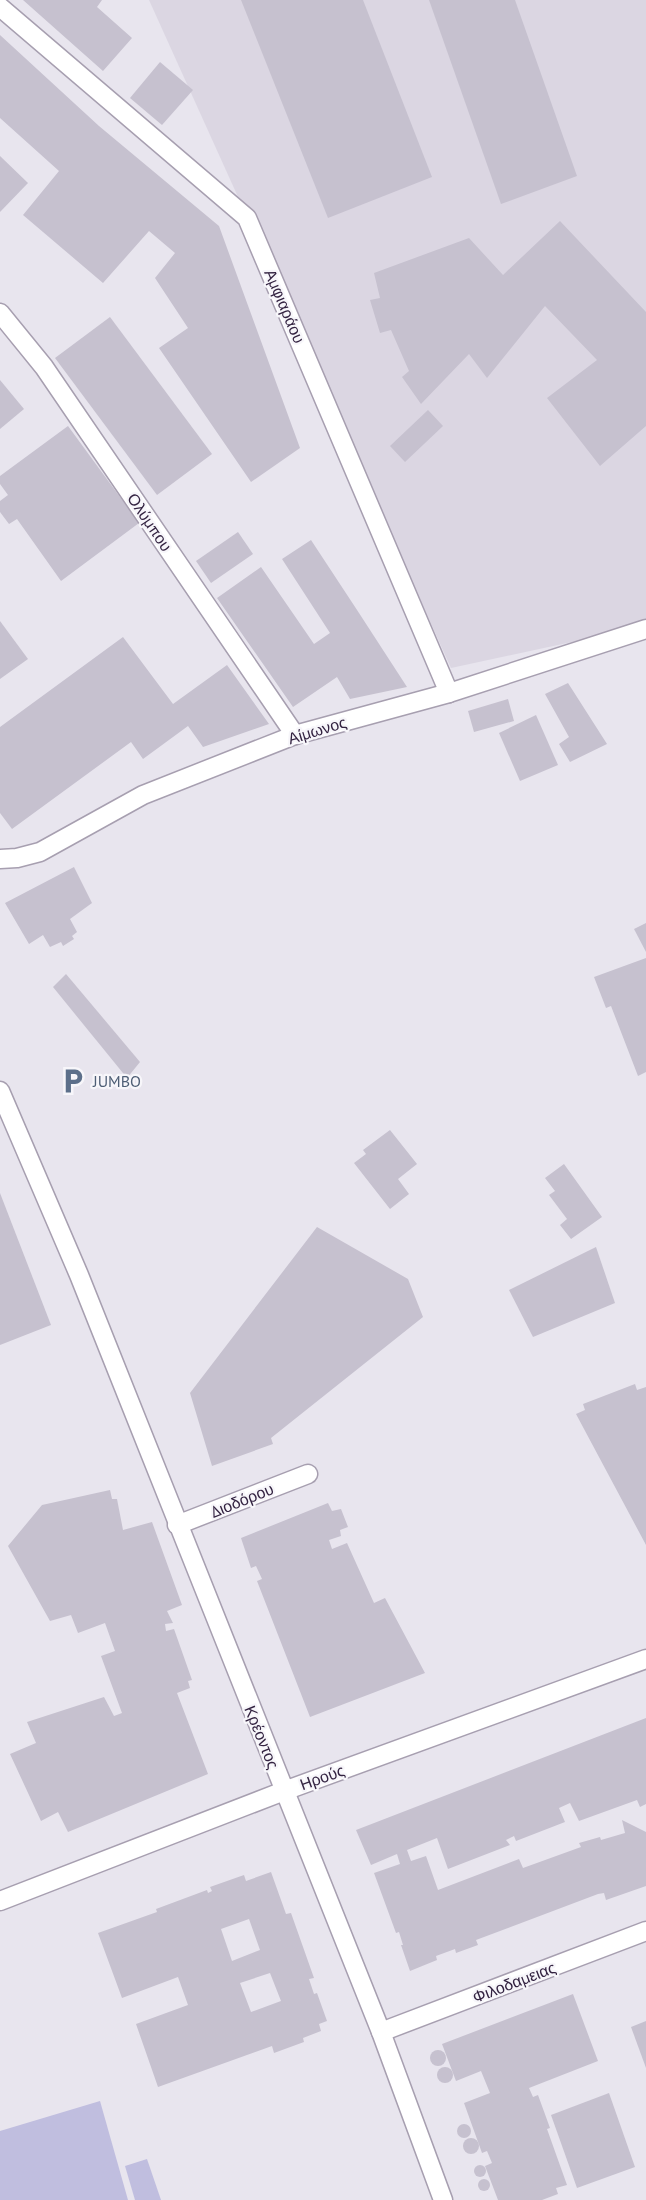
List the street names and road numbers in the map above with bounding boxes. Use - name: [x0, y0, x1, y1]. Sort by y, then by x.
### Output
- street label: Αμφιαράου: [260, 266, 310, 346]
- street label: Ολύμπου: [123, 489, 177, 555]
- street label: Αίμωνος: [285, 712, 349, 748]
- street label: Διοδόρου: [208, 1478, 276, 1522]
- street label: Κρέοντος: [240, 1702, 284, 1772]
- street label: Ηρούς: [297, 1760, 347, 1794]
- street label: Φιλοδαμειας: [470, 1957, 559, 2007]

